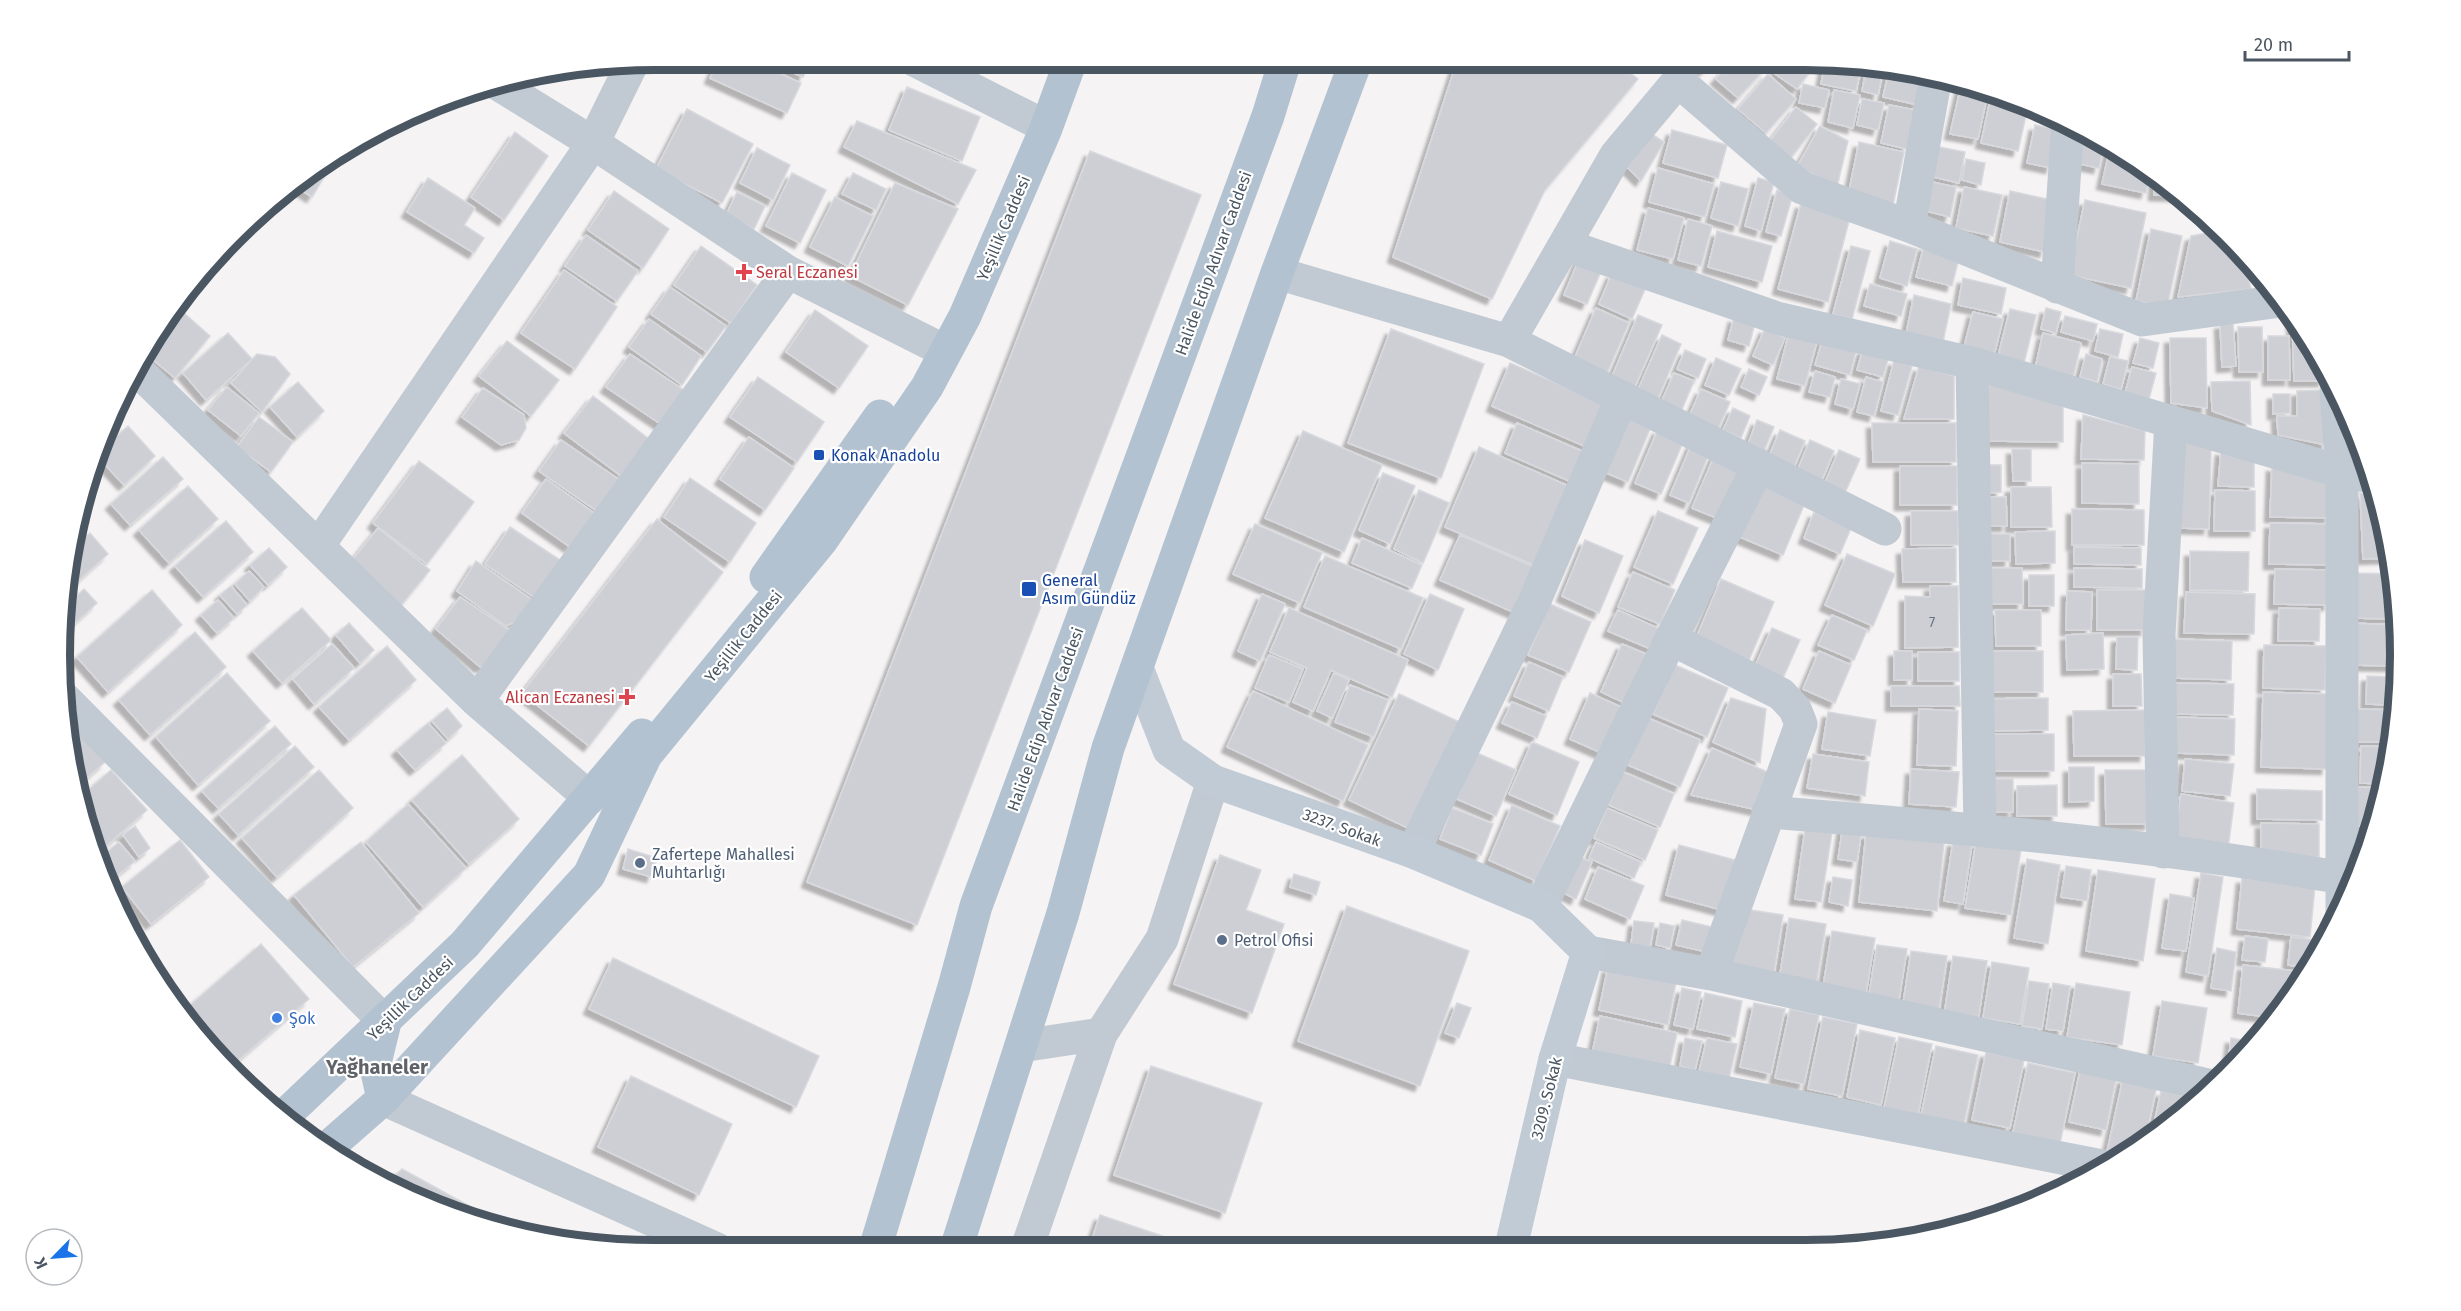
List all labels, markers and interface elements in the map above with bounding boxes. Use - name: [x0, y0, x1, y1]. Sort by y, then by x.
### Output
- scale bar: [2245, 24, 2348, 62]
- text: 20 m: [2254, 34, 2293, 56]
- street label: Halide Edip Adıvar Caddesi: [1171, 169, 1256, 358]
- street label: Yeşillik Caddesi: [973, 173, 1035, 284]
- place label: Seral Eczanesi: [756, 263, 858, 282]
- marker: Seral Eczanesi: [737, 265, 751, 279]
- place label: Konak Anadolu: [831, 446, 940, 465]
- marker: Konak Anadolu: [812, 448, 826, 462]
- place label: General Asım Gündüz: [1042, 571, 1136, 608]
- marker: General Asım Gündüz: [1020, 580, 1038, 598]
- street label: Yeşillik Caddesi: [701, 587, 787, 687]
- house number: 7: [1929, 614, 1935, 631]
- street label: Halide Edip Adıvar Caddesi: [1003, 625, 1088, 814]
- place label: Alican Eczanesi: [505, 688, 615, 707]
- marker: Alican Eczanesi: [620, 690, 634, 704]
- street label: 3237. Sokak: [1300, 805, 1384, 851]
- place label: Zafertepe Mahallesi Muhtarlığı: [652, 845, 795, 882]
- marker: Zafertepe Mahallesi Muhtarlığı: [633, 856, 647, 870]
- place label: Petrol Ofisi: [1234, 931, 1314, 950]
- marker: Petrol Ofisi: [1215, 933, 1229, 947]
- street label: Yeşillik Caddesi: [363, 953, 458, 1045]
- place label: Şok: [289, 1009, 316, 1029]
- marker: Şok: [270, 1011, 284, 1025]
- street label: 3209. Sokak: [1527, 1054, 1566, 1141]
- district label: Yağhaneler: [325, 1055, 429, 1079]
- north arrow: [24, 1227, 84, 1287]
- text: K: [30, 1254, 52, 1272]

